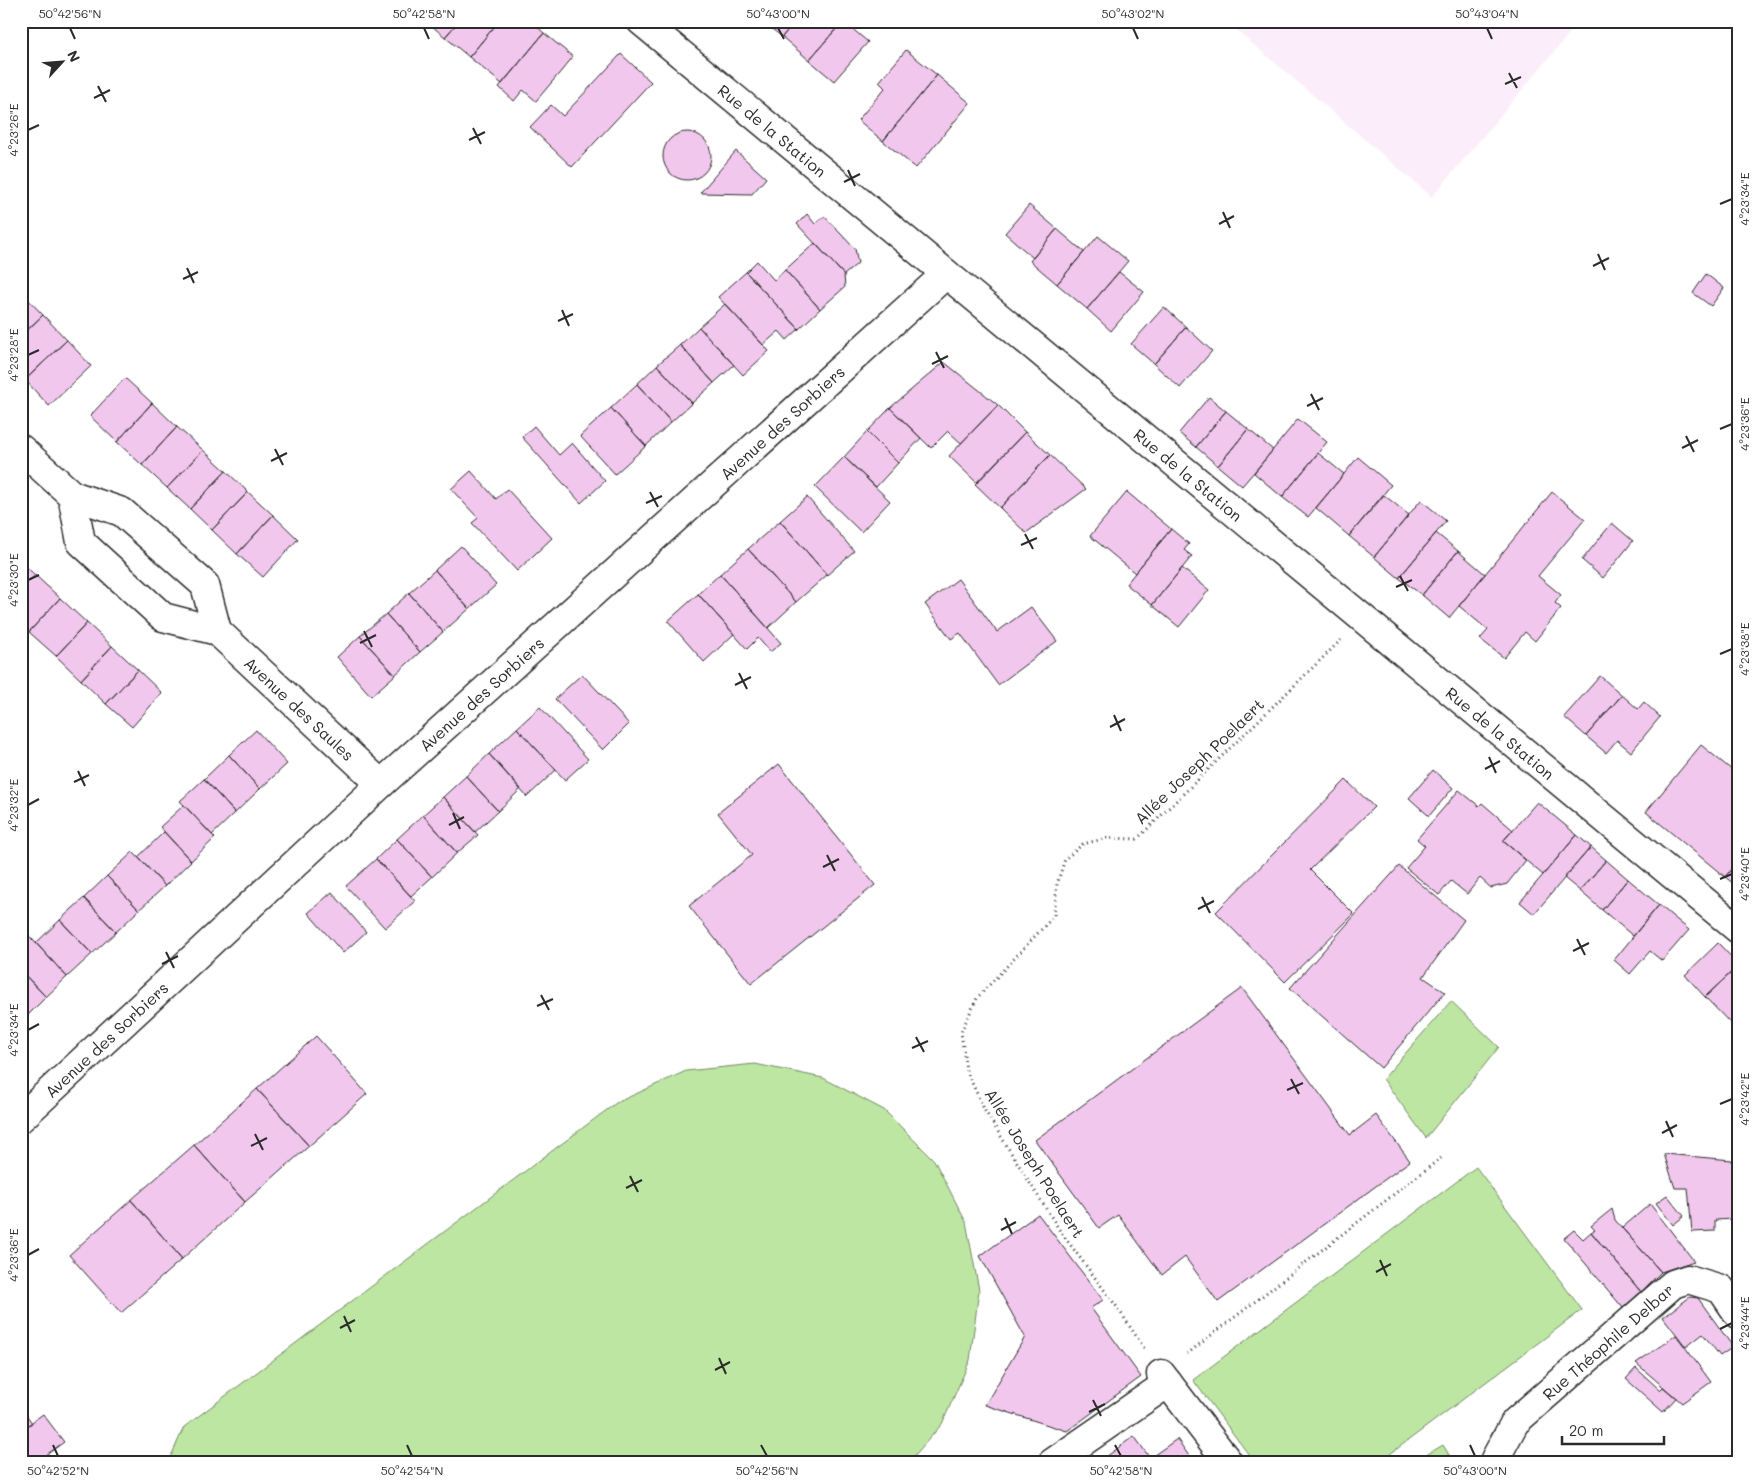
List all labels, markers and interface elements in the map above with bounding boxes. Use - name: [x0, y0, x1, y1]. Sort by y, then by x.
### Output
- text: 50°42'56"N: [39, 5, 101, 21]
- text: 50°42'58"N: [393, 5, 455, 21]
- text: 50°43'00"N: [746, 5, 810, 21]
- text: 50°43'02"N: [1102, 5, 1164, 21]
- text: 50°43'04"N: [1455, 5, 1519, 21]
- north arrow: [38, 38, 88, 88]
- text: N: [63, 47, 85, 65]
- street label: Rue de la Station: [714, 79, 831, 181]
- text: 4°23'26"E: [5, 103, 21, 157]
- text: 4°23'34"E: [1736, 172, 1752, 226]
- text: 4°23'28"E: [5, 328, 21, 382]
- street label: Avenue des Sorbiers: [715, 361, 849, 484]
- text: 4°23'36"E: [1736, 397, 1752, 451]
- street label: Rue de la Station: [1130, 423, 1247, 525]
- text: 4°23'30"E: [5, 553, 21, 607]
- text: 4°23'38"E: [1736, 622, 1752, 676]
- street label: Avenue des Sorbiers: [414, 632, 548, 755]
- street label: Avenue des Saules: [240, 652, 359, 765]
- street label: Rue de la Station: [1442, 682, 1559, 784]
- street label: Allée Joseph Poelaert: [1130, 694, 1268, 828]
- text: 4°23'32"E: [5, 778, 21, 831]
- text: 4°23'40"E: [1736, 847, 1752, 901]
- street label: Avenue des Sorbiers: [40, 977, 172, 1102]
- text: 4°23'34"E: [5, 1003, 21, 1057]
- text: 4°23'42"E: [1736, 1072, 1752, 1125]
- street label: Allée Joseph Poelaert: [980, 1084, 1090, 1242]
- text: 4°23'36"E: [5, 1228, 21, 1282]
- street label: Rue Théophile Delbar: [1538, 1278, 1677, 1404]
- text: 4°23'44"E: [1736, 1296, 1752, 1350]
- scale bar: [1562, 1414, 1664, 1446]
- text: 20 m: [1569, 1420, 1603, 1440]
- text: 50°42'52"N: [27, 1462, 89, 1478]
- text: 50°42'54"N: [381, 1462, 443, 1478]
- text: 50°42'56"N: [736, 1462, 798, 1478]
- text: 50°42'58"N: [1090, 1462, 1152, 1478]
- text: 50°43'00"N: [1443, 1462, 1507, 1478]

